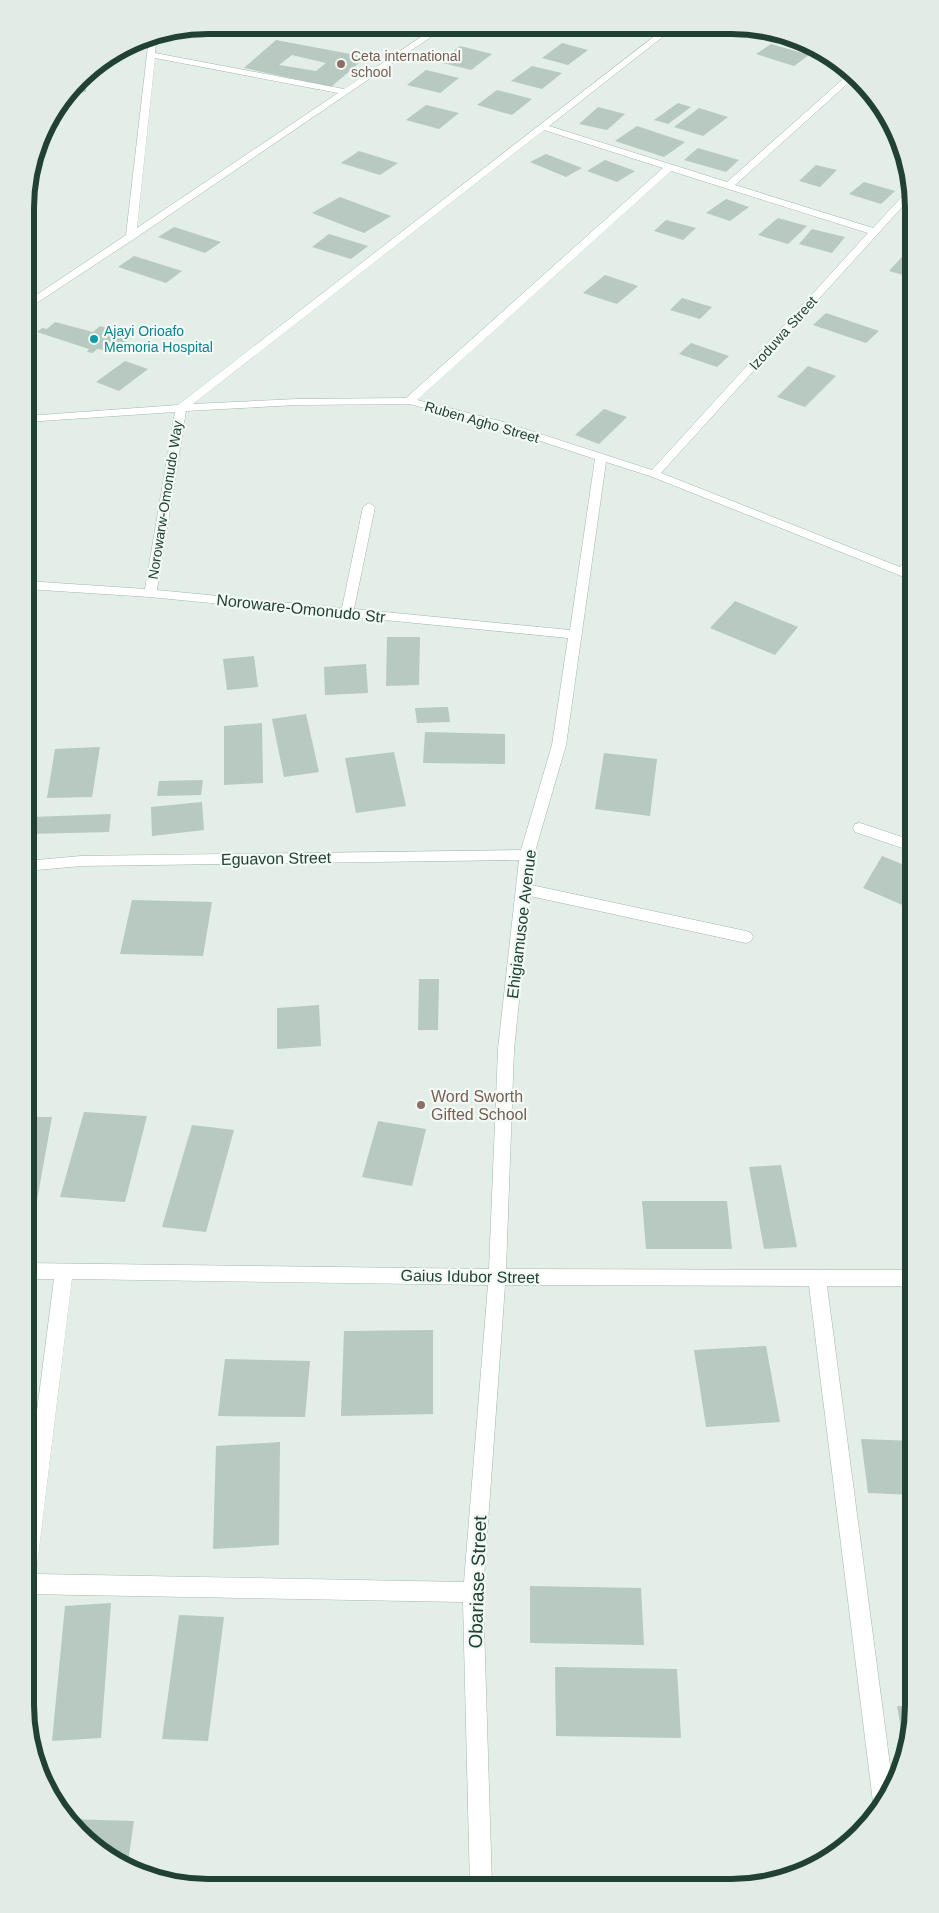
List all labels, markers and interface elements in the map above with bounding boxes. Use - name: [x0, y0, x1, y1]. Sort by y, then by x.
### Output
- place label: Ceta international school: [351, 48, 461, 80]
- marker: Ceta international school: [335, 58, 347, 70]
- street label: Izoduwa Street: [746, 293, 820, 373]
- place label: Ajayi Orioafo Memoria Hospital: [104, 323, 213, 355]
- marker: Ajayi Orioafo Memoria Hospital: [88, 333, 100, 345]
- street label: Ruben Agho Street: [423, 398, 541, 446]
- street label: Norowarw-Omonudo Way: [145, 419, 185, 581]
- street label: Noroware-Omonudo Str: [216, 591, 387, 626]
- street label: Ehigiamusoe Avenue: [504, 848, 539, 1000]
- street label: Eguavon Street: [221, 849, 332, 868]
- place label: Word Sworth Gifted School: [431, 1088, 527, 1123]
- marker: Word Sworth Gifted School: [415, 1099, 427, 1111]
- street label: Gaius Idubor Street: [400, 1267, 540, 1286]
- street label: Obariase Street: [465, 1514, 490, 1649]

